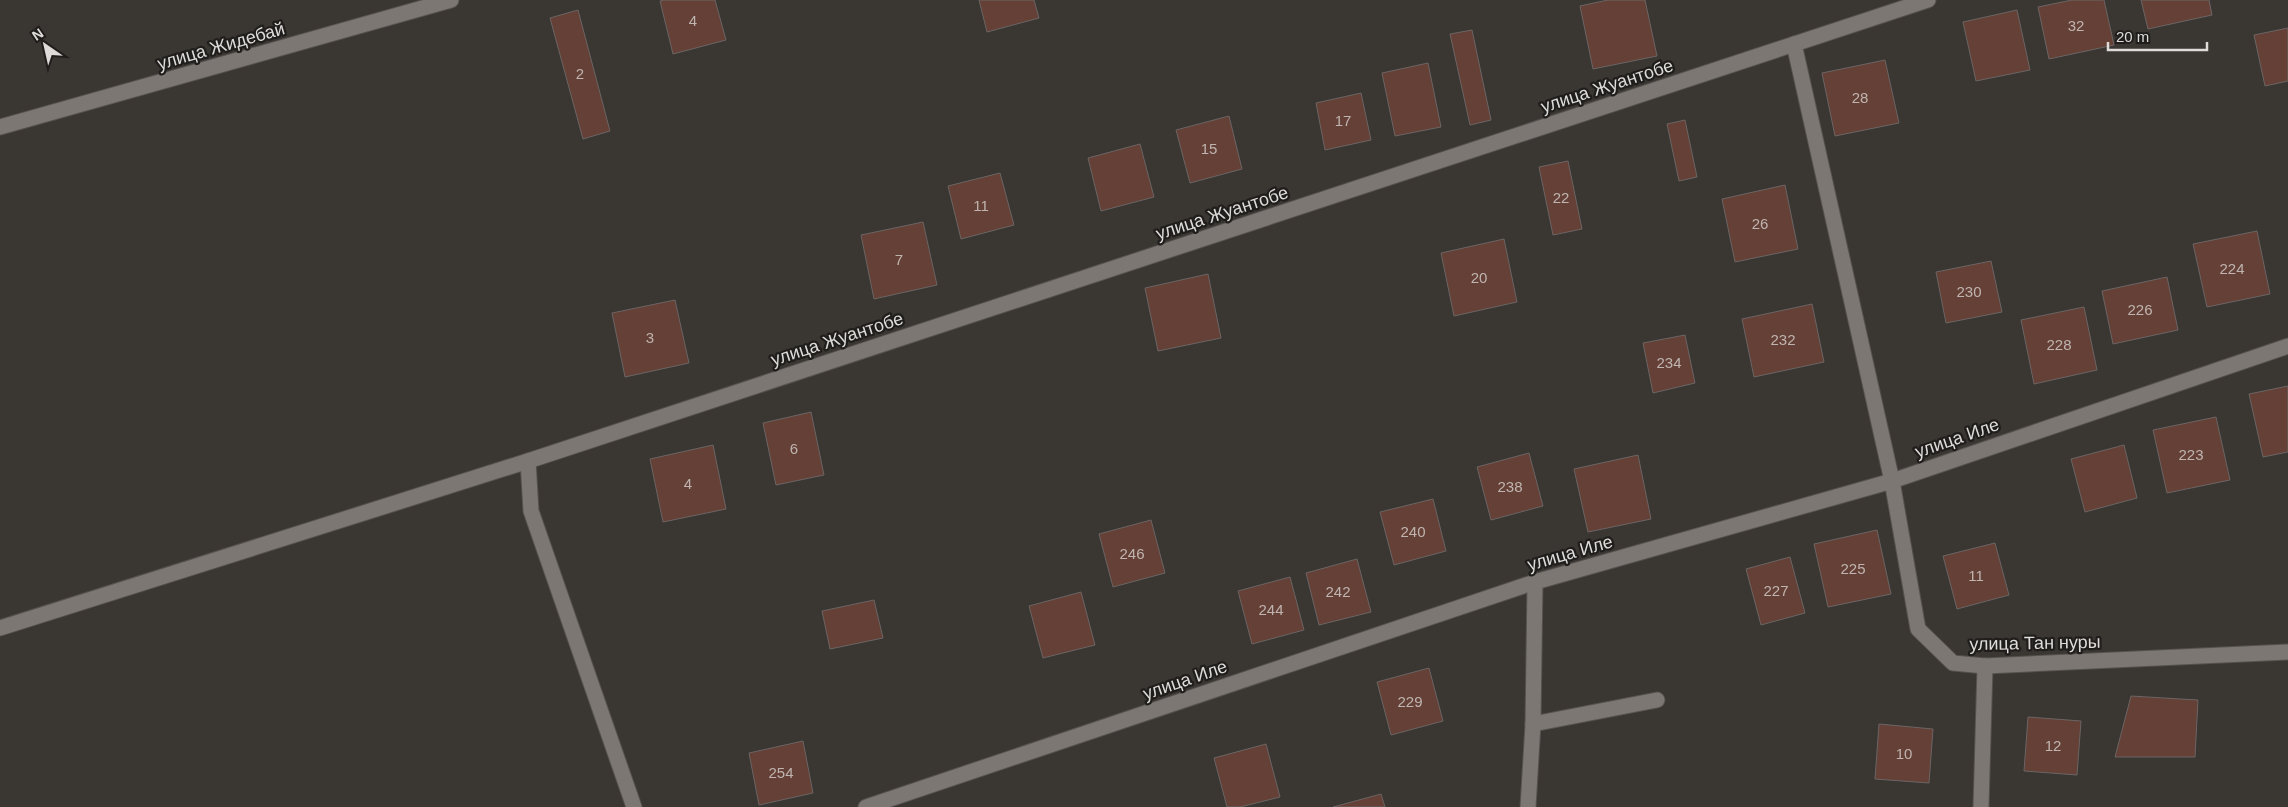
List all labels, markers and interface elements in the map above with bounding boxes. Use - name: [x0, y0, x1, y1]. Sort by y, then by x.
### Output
- house number: 4: [689, 12, 697, 29]
- house number: 32: [2068, 17, 2084, 34]
- street label: улица Жидебай: [155, 18, 287, 74]
- north arrow: [20, 20, 70, 70]
- scale bar: [2108, 20, 2207, 52]
- text: N: [29, 25, 46, 44]
- text: 20 m: [2116, 28, 2149, 45]
- street label: улица Жуантобе: [1538, 55, 1676, 117]
- house number: 2: [576, 65, 584, 82]
- house number: 28: [1852, 89, 1868, 106]
- house number: 17: [1335, 112, 1351, 129]
- house number: 15: [1201, 140, 1217, 157]
- street label: улица Жуантобе: [1153, 182, 1291, 244]
- house number: 22: [1553, 189, 1569, 206]
- house number: 11: [973, 197, 989, 214]
- house number: 26: [1752, 215, 1768, 232]
- house number: 7: [895, 251, 903, 268]
- house number: 224: [2219, 260, 2245, 277]
- house number: 20: [1471, 269, 1487, 286]
- house number: 230: [1956, 283, 1982, 300]
- house number: 226: [2127, 301, 2153, 318]
- street label: улица Жуантобе: [768, 308, 906, 370]
- house number: 3: [646, 329, 654, 346]
- house number: 232: [1770, 331, 1796, 348]
- house number: 228: [2046, 336, 2072, 353]
- house number: 234: [1656, 354, 1682, 371]
- street label: улица Иле: [1912, 414, 2002, 462]
- house number: 6: [790, 440, 798, 457]
- house number: 223: [2178, 446, 2204, 463]
- house number: 4: [684, 475, 692, 492]
- house number: 238: [1497, 478, 1523, 495]
- house number: 240: [1400, 523, 1426, 540]
- street label: улица Иле: [1525, 531, 1615, 575]
- house number: 246: [1119, 545, 1145, 562]
- house number: 225: [1840, 560, 1866, 577]
- house number: 11: [1968, 567, 1984, 584]
- house number: 227: [1763, 582, 1789, 599]
- house number: 242: [1325, 583, 1351, 600]
- house number: 244: [1258, 601, 1284, 618]
- street label: улица Тан нуры: [1969, 632, 2101, 654]
- street label: улица Иле: [1140, 656, 1230, 704]
- house number: 229: [1397, 693, 1423, 710]
- house number: 12: [2045, 737, 2061, 754]
- house number: 10: [1896, 745, 1912, 762]
- house number: 254: [768, 764, 794, 781]

